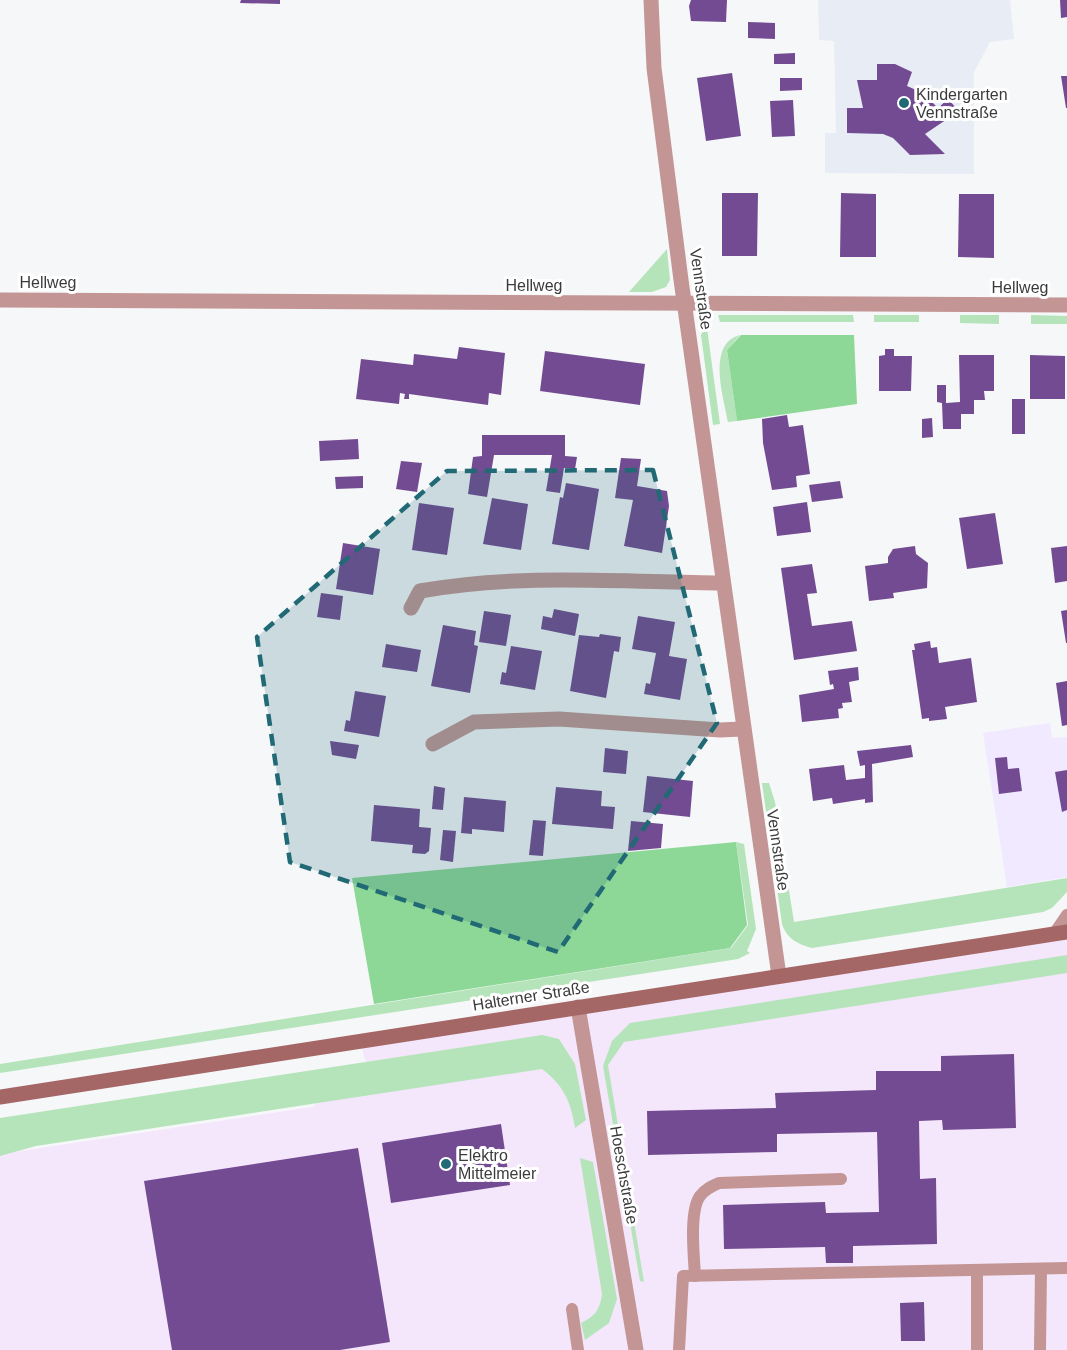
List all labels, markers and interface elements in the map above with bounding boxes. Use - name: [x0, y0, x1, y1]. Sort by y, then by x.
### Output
- place label: Kindergarten Vennstraße: [916, 86, 1008, 121]
- marker: Kindergarten Vennstraße: [897, 96, 911, 110]
- street label: Vennstraße: [687, 247, 715, 331]
- street label: Hellweg: [20, 274, 76, 291]
- street label: Hellweg: [506, 277, 562, 294]
- street label: Hellweg: [992, 279, 1048, 296]
- street label: Vennstraße: [764, 808, 792, 892]
- street label: Halterner Straße: [471, 978, 591, 1014]
- street label: Hoeschstraße: [607, 1124, 641, 1226]
- place label: Elektro Mittelmeier: [458, 1147, 537, 1182]
- marker: Elektro Mittelmeier: [439, 1157, 453, 1171]

